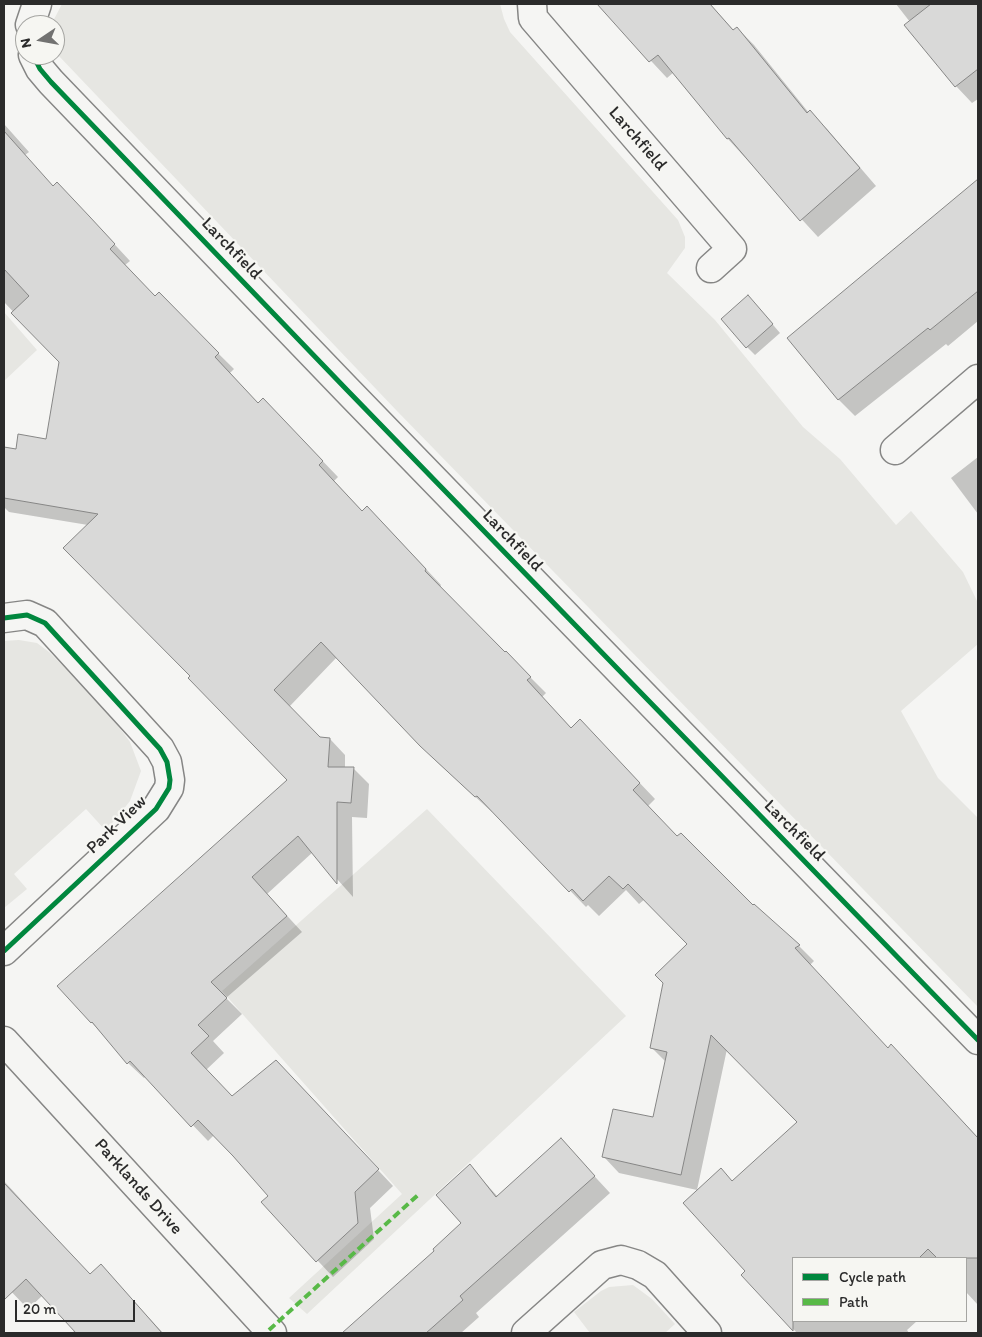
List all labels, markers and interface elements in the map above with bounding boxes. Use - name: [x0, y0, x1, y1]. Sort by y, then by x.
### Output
- north arrow: [15, 15, 65, 65]
- text: N: [17, 37, 35, 49]
- street label: Larchfield: [603, 102, 671, 176]
- street label: Larchfield: [196, 213, 266, 285]
- street label: Larchfield: [477, 505, 547, 577]
- street label: Park View: [82, 791, 152, 859]
- street label: Larchfield: [759, 796, 829, 866]
- street label: Parklands Drive: [89, 1134, 187, 1240]
- legend: [792, 1257, 967, 1322]
- text: Cycle path: [839, 1268, 906, 1286]
- scale bar: [18, 1290, 138, 1322]
- text: Path: [839, 1293, 868, 1311]
- text: 20 m: [23, 1300, 56, 1318]

